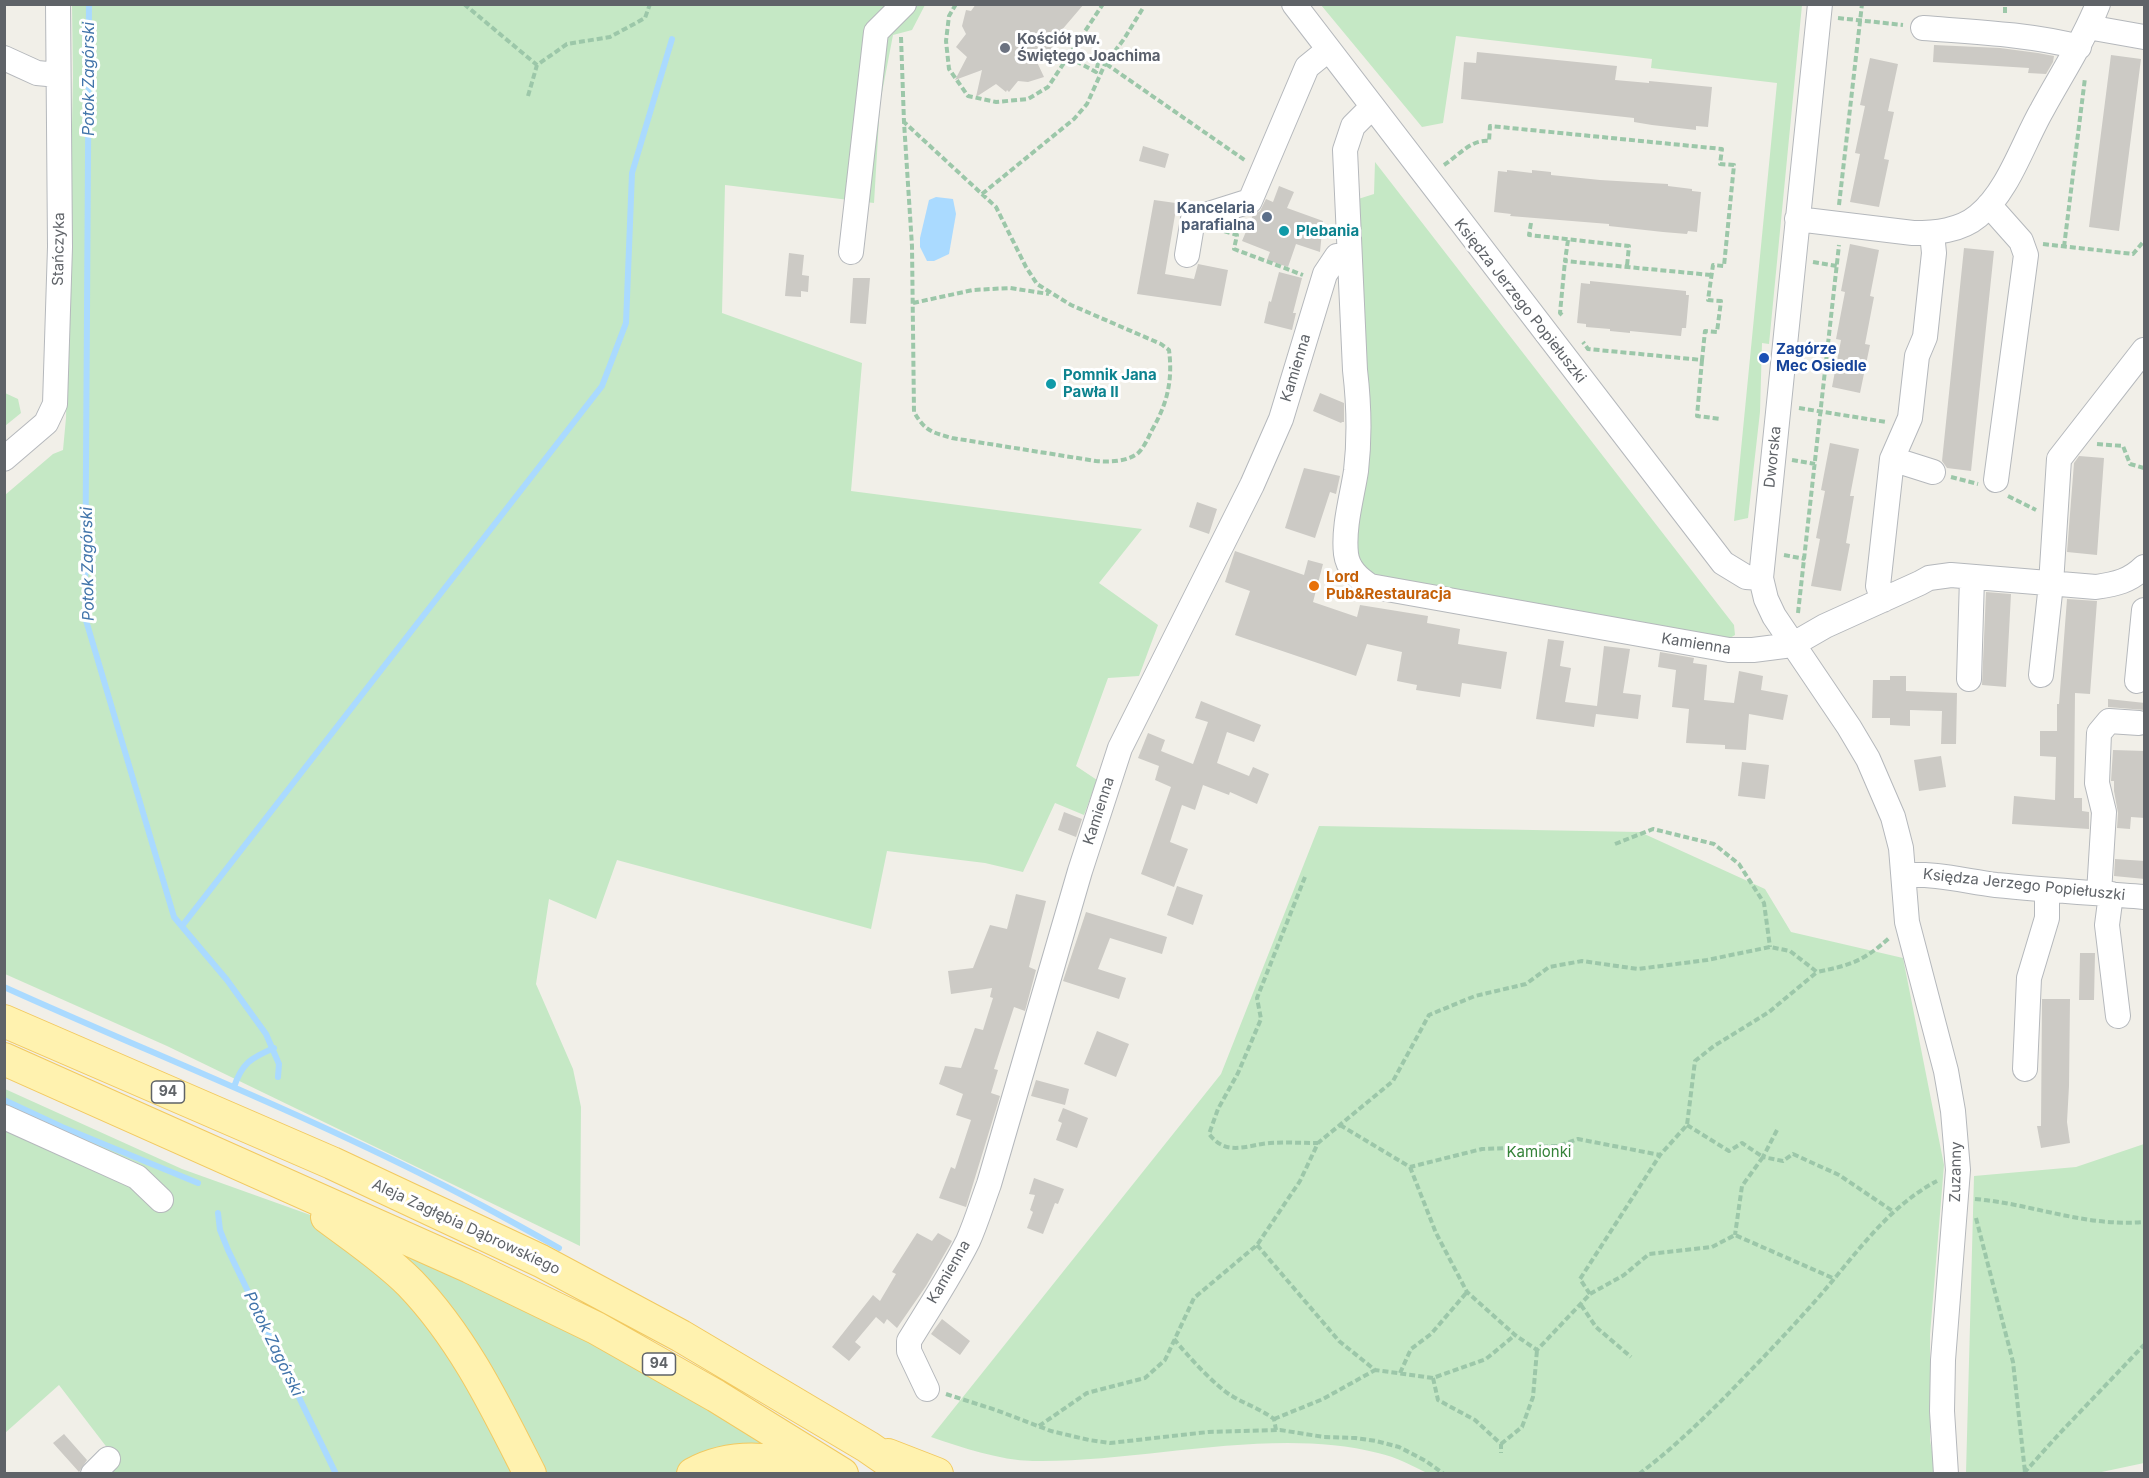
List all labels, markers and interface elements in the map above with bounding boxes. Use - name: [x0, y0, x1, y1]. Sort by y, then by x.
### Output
- water label: Potok Zagórski: [79, 22, 99, 136]
- place label: Kościół pw. Świętego Joachima: [1017, 30, 1161, 65]
- marker: Kościół pw. Świętego Joachima: [998, 41, 1012, 55]
- place label: Kancelaria parafialna: [1177, 199, 1255, 234]
- marker: Kancelaria parafialna: [1260, 210, 1274, 224]
- street label: Stańczyka: [49, 212, 69, 286]
- street label: Księdza Jerzego Popiełuszki: [1450, 215, 1590, 387]
- place label: Plebania: [1296, 222, 1359, 240]
- marker: Plebania: [1277, 224, 1291, 238]
- street label: Kamienna: [1277, 332, 1315, 404]
- place label: Zagórze Mec Osiedle: [1776, 340, 1867, 375]
- marker: Zagórze Mec Osiedle: [1757, 351, 1771, 365]
- place label: Pomnik Jana Pawła II: [1063, 366, 1157, 401]
- marker: Pomnik Jana Pawła II: [1044, 377, 1058, 391]
- street label: Dworska: [1761, 425, 1785, 489]
- water label: Potok Zagórski: [77, 507, 99, 621]
- place label: Lord Pub&Restauracja: [1326, 568, 1451, 603]
- marker: Lord Pub&Restauracja: [1307, 579, 1321, 593]
- street label: Kamienna: [1660, 630, 1732, 658]
- street label: Kamienna: [1080, 775, 1118, 847]
- street label: Księdza Jerzego Popiełuszki: [1922, 865, 2126, 905]
- road number: 94: [152, 1081, 184, 1103]
- street label: Zuzanny: [1946, 1141, 1966, 1203]
- park label: Kamionki: [1507, 1143, 1571, 1161]
- street label: Aleja Zagłębia Dąbrowskiego: [369, 1175, 563, 1279]
- street label: Kamienna: [924, 1237, 974, 1307]
- water label: Potok Zagórski: [239, 1288, 307, 1400]
- road number: 94: [642, 1353, 676, 1375]

